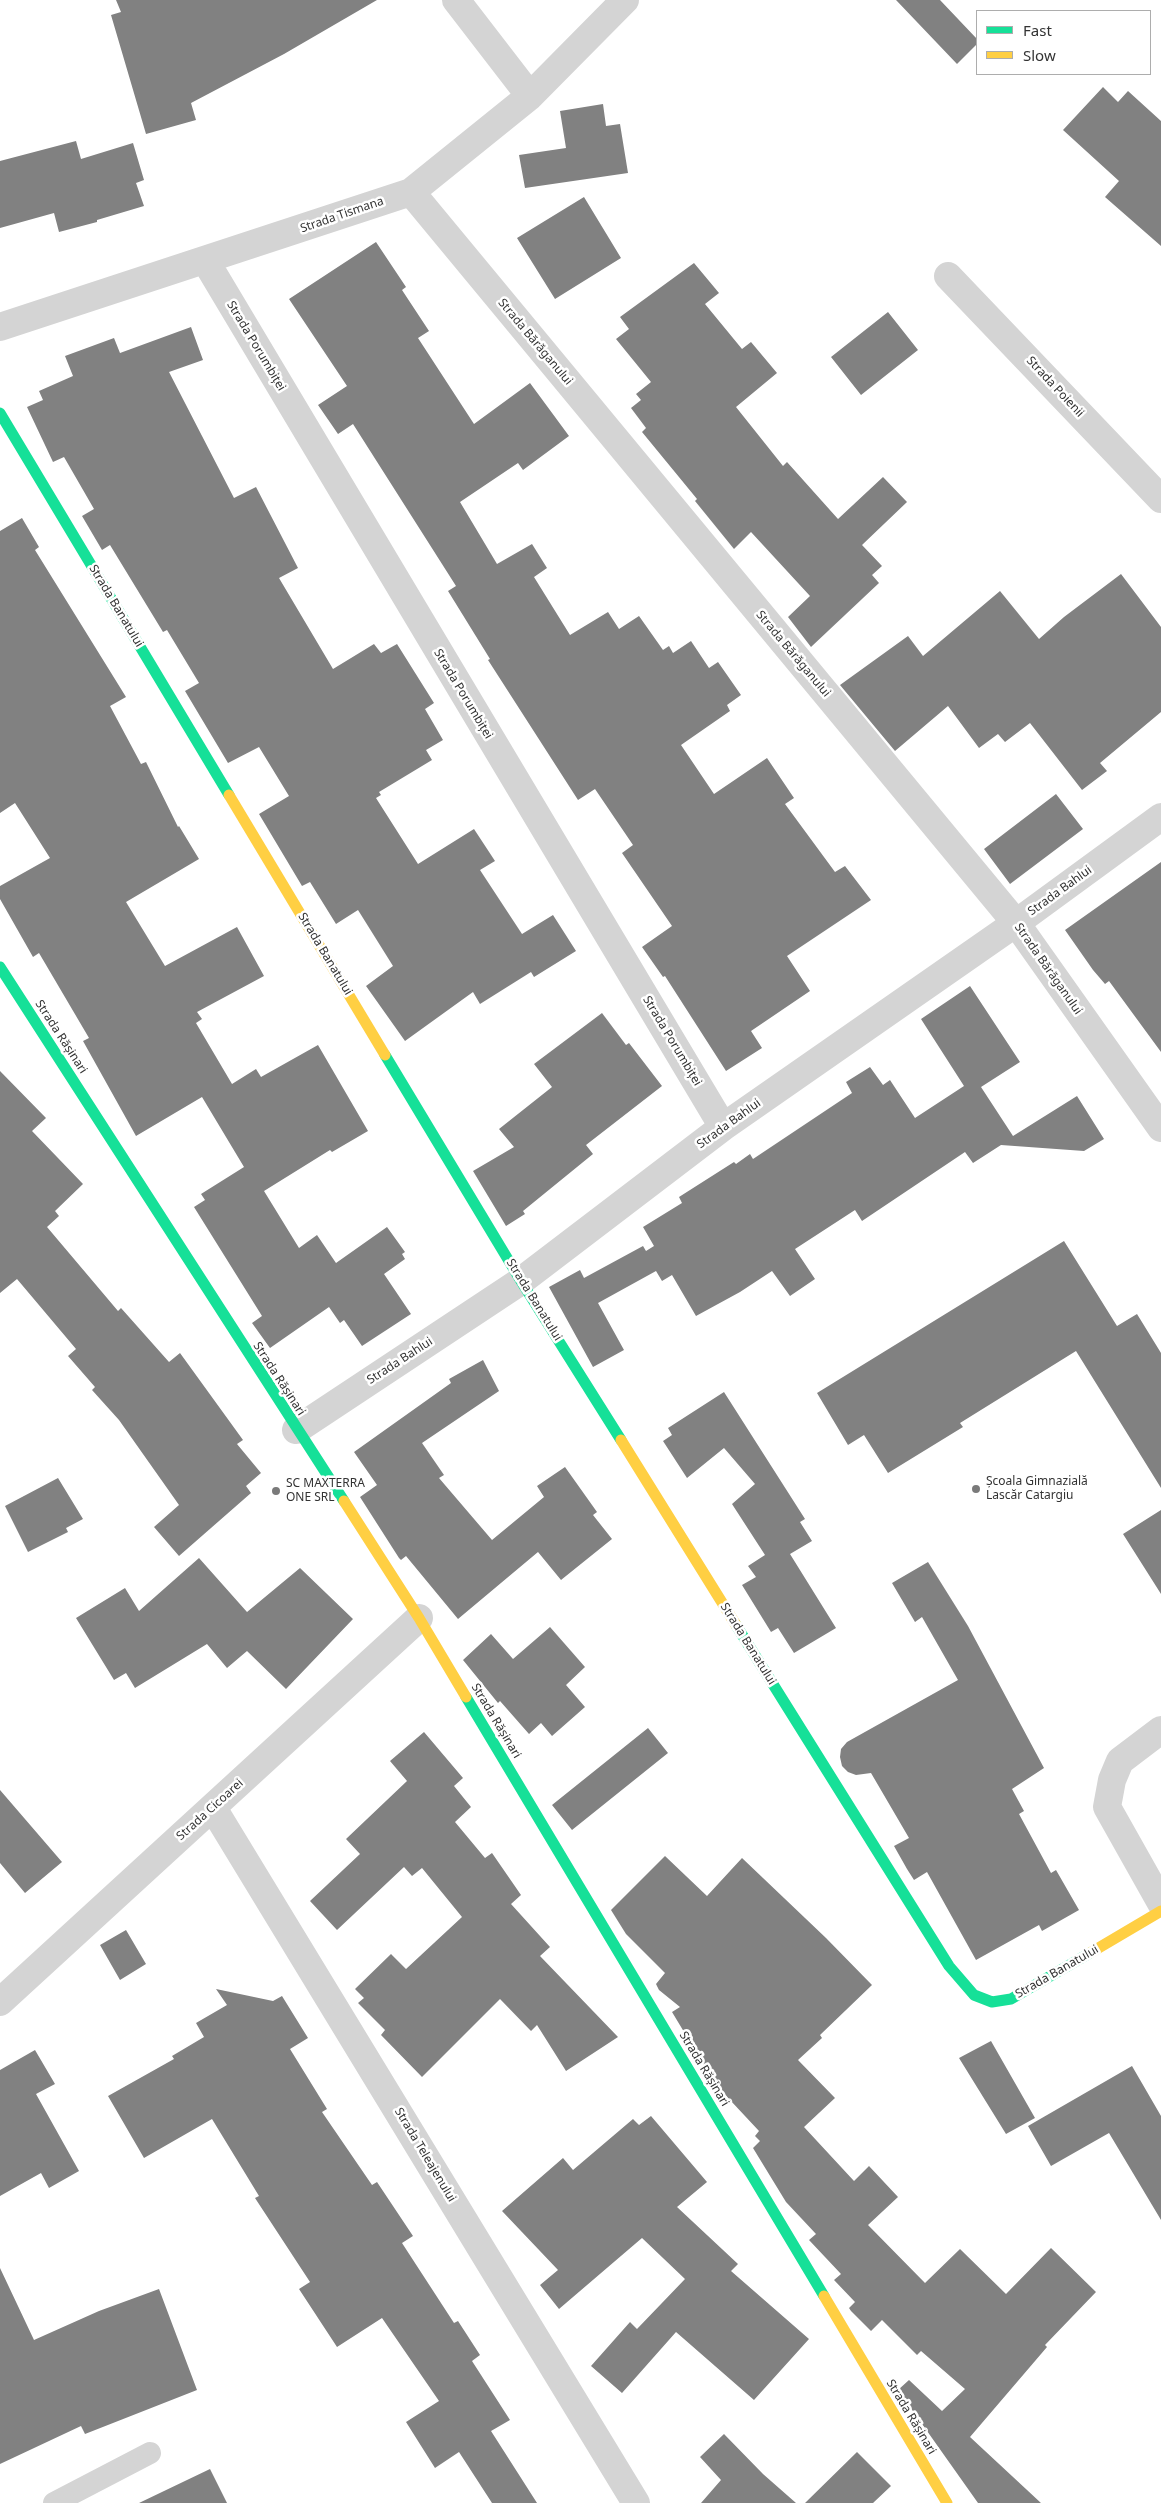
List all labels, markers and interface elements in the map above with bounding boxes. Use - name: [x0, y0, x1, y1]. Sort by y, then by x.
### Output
- legend: [976, 10, 1151, 75]
- text: Fast: [1023, 20, 1052, 40]
- text: Slow: [1023, 45, 1056, 65]
- street label: Strada Tismana: [298, 194, 386, 236]
- street label: Strada Bărăganului: [495, 296, 575, 388]
- street label: Strada Porumbiței: [223, 298, 289, 394]
- street label: Strada Poienii: [1023, 354, 1087, 420]
- street label: Strada Banatului: [86, 562, 146, 650]
- street label: Strada Bărăganului: [753, 608, 833, 700]
- street label: Strada Porumbiței: [430, 646, 496, 742]
- street label: Strada Bahlui: [1025, 863, 1095, 919]
- street label: Strada Banatului: [295, 910, 355, 998]
- street label: Strada Bărăganului: [1011, 921, 1085, 1017]
- street label: Strada Porumbiței: [639, 993, 705, 1089]
- street label: Strada Rășinari: [32, 998, 90, 1076]
- street label: Strada Bahlui: [694, 1096, 764, 1152]
- street label: Strada Banatului: [503, 1256, 565, 1344]
- street label: Strada Bahlui: [365, 1334, 435, 1388]
- street label: Strada Rășinari: [250, 1340, 308, 1418]
- place label: Școala Gimnazială Lascăr Catargiu: [986, 1475, 1088, 1503]
- place label: SC MAXTERRA ONE SRL: [286, 1477, 365, 1505]
- marker: Școala Gimnazială Lascăr Catargiu: [970, 1483, 982, 1495]
- marker: SC MAXTERRA ONE SRL: [270, 1485, 282, 1497]
- street label: Strada Banatului: [717, 1600, 779, 1688]
- street label: Strada Rășinari: [468, 1681, 524, 1761]
- street label: Strada Cicoarei: [174, 1776, 246, 1844]
- street label: Strada Banatului: [1013, 1942, 1101, 2002]
- street label: Strada Rășinari: [676, 2029, 732, 2109]
- street label: Strada Teleajenului: [391, 2105, 459, 2205]
- street label: Strada Rășinari: [883, 2377, 939, 2457]

